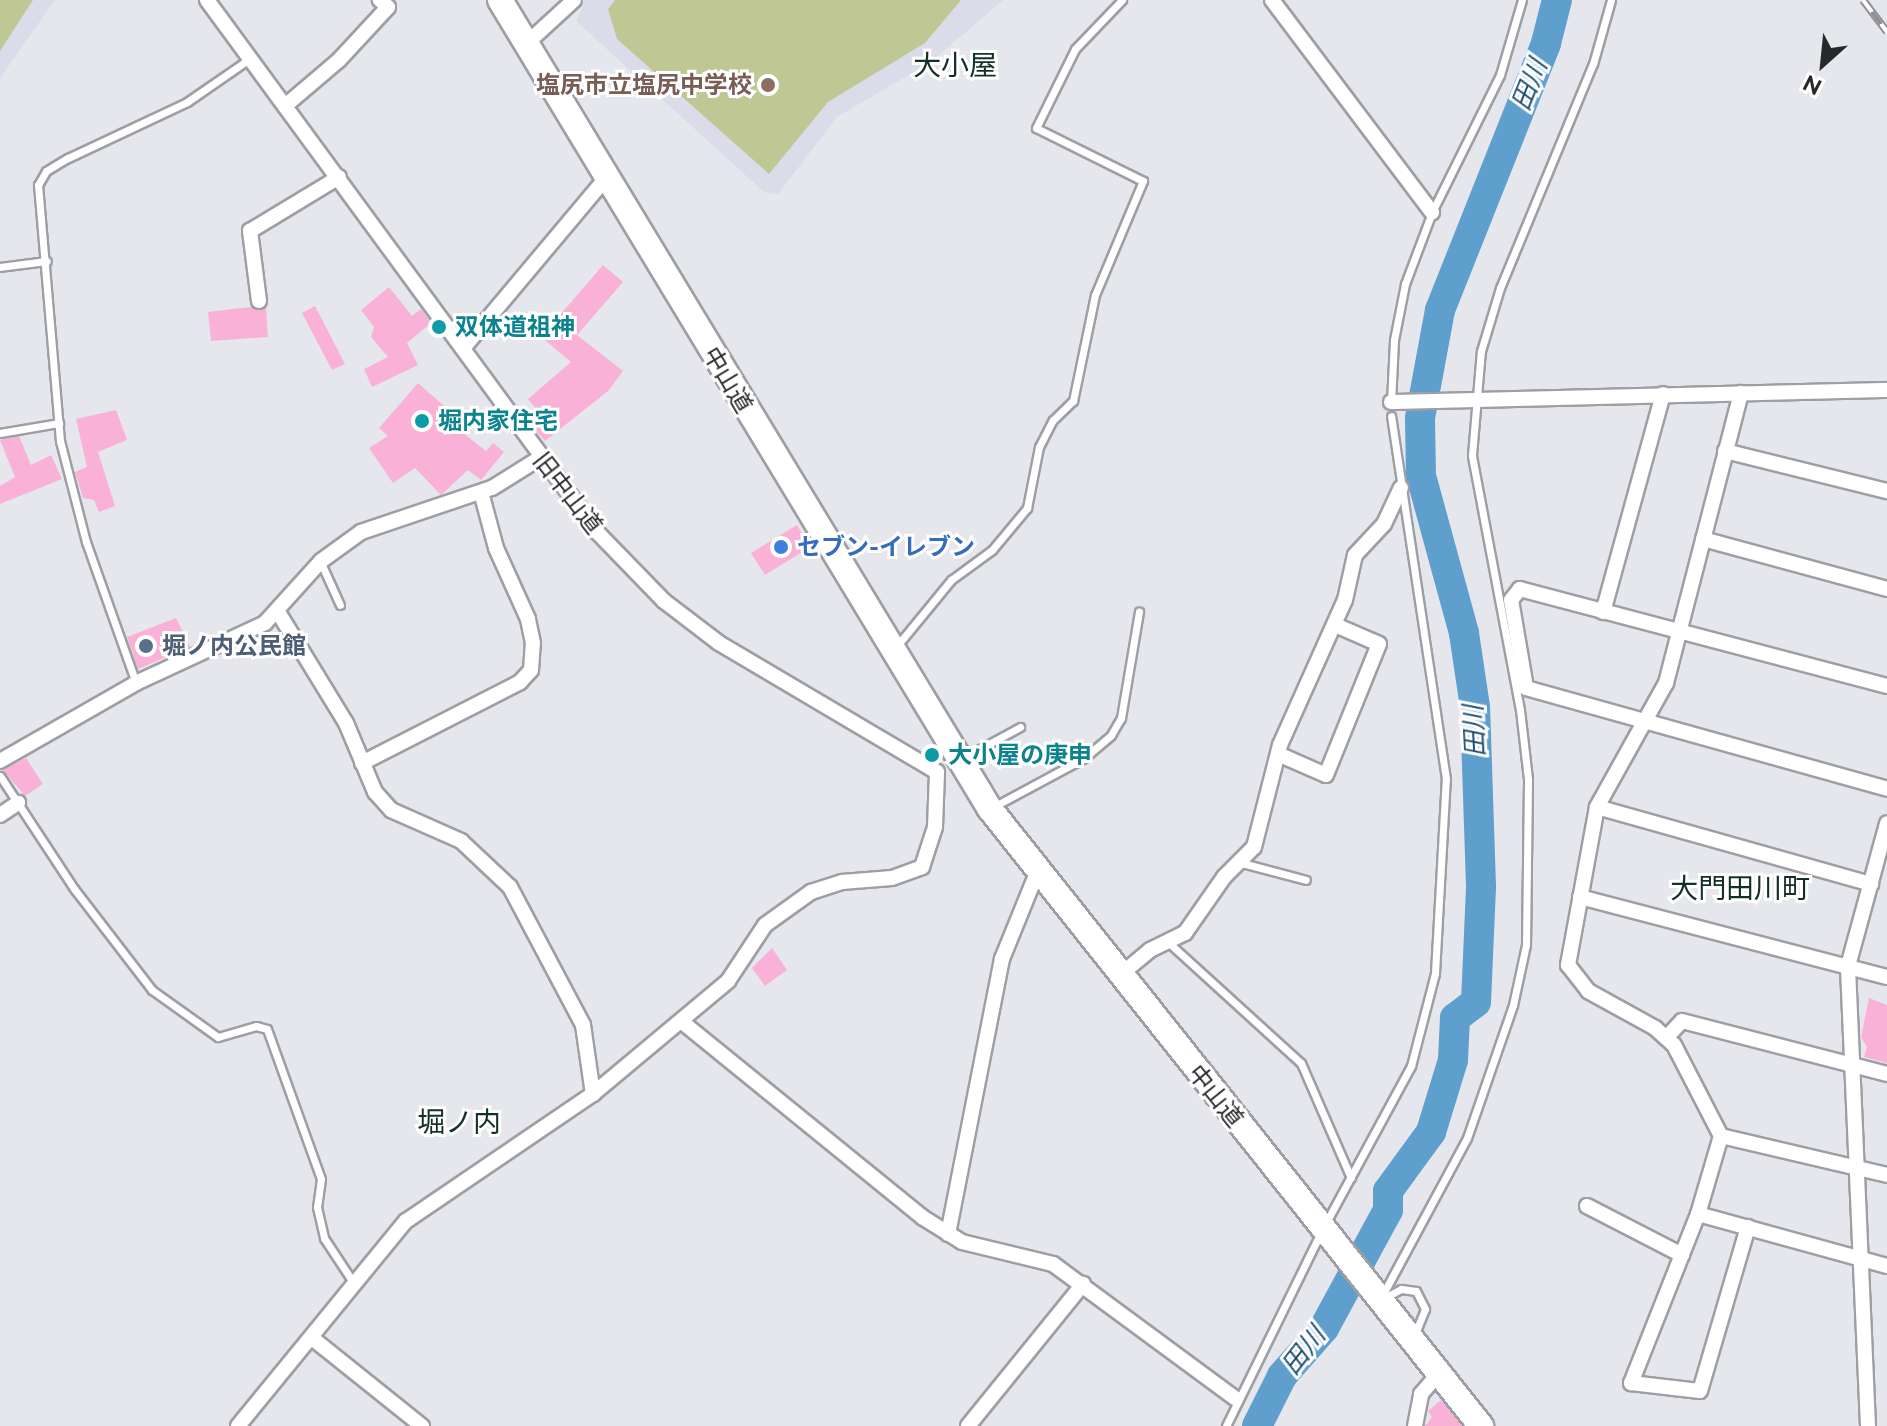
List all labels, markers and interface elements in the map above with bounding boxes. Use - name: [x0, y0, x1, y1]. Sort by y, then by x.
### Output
- north arrow: [1783, 24, 1863, 104]
- district label: 大小屋: [913, 49, 997, 83]
- water label: 田川: [1506, 55, 1554, 115]
- text: N: [1799, 70, 1825, 101]
- place label: 塩尻市立塩尻中学校: [536, 71, 752, 99]
- marker: 塩尻市立塩尻中学校: [759, 76, 777, 94]
- place label: 双体道祖神: [455, 313, 575, 341]
- marker: 双体道祖神: [430, 318, 448, 336]
- street label: 中山道: [697, 342, 759, 418]
- place label: 堀内家住宅: [438, 407, 558, 435]
- marker: 堀内家住宅: [413, 412, 431, 430]
- street label: 旧中山道: [527, 446, 609, 540]
- place label: セブン-イレブン: [797, 533, 975, 561]
- marker: セブン-イレブン: [772, 538, 790, 556]
- place label: 堀ノ内公民館: [162, 632, 306, 660]
- marker: 堀ノ内公民館: [137, 637, 155, 655]
- water label: 田川: [1458, 704, 1492, 758]
- place label: 大小屋の庚申: [948, 741, 1092, 769]
- marker: 大小屋の庚申: [923, 746, 941, 764]
- district label: 大門田川町: [1670, 872, 1810, 906]
- street label: 中山道: [1182, 1059, 1250, 1133]
- district label: 堀ノ内: [417, 1106, 501, 1140]
- water label: 田川: [1276, 1321, 1332, 1381]

